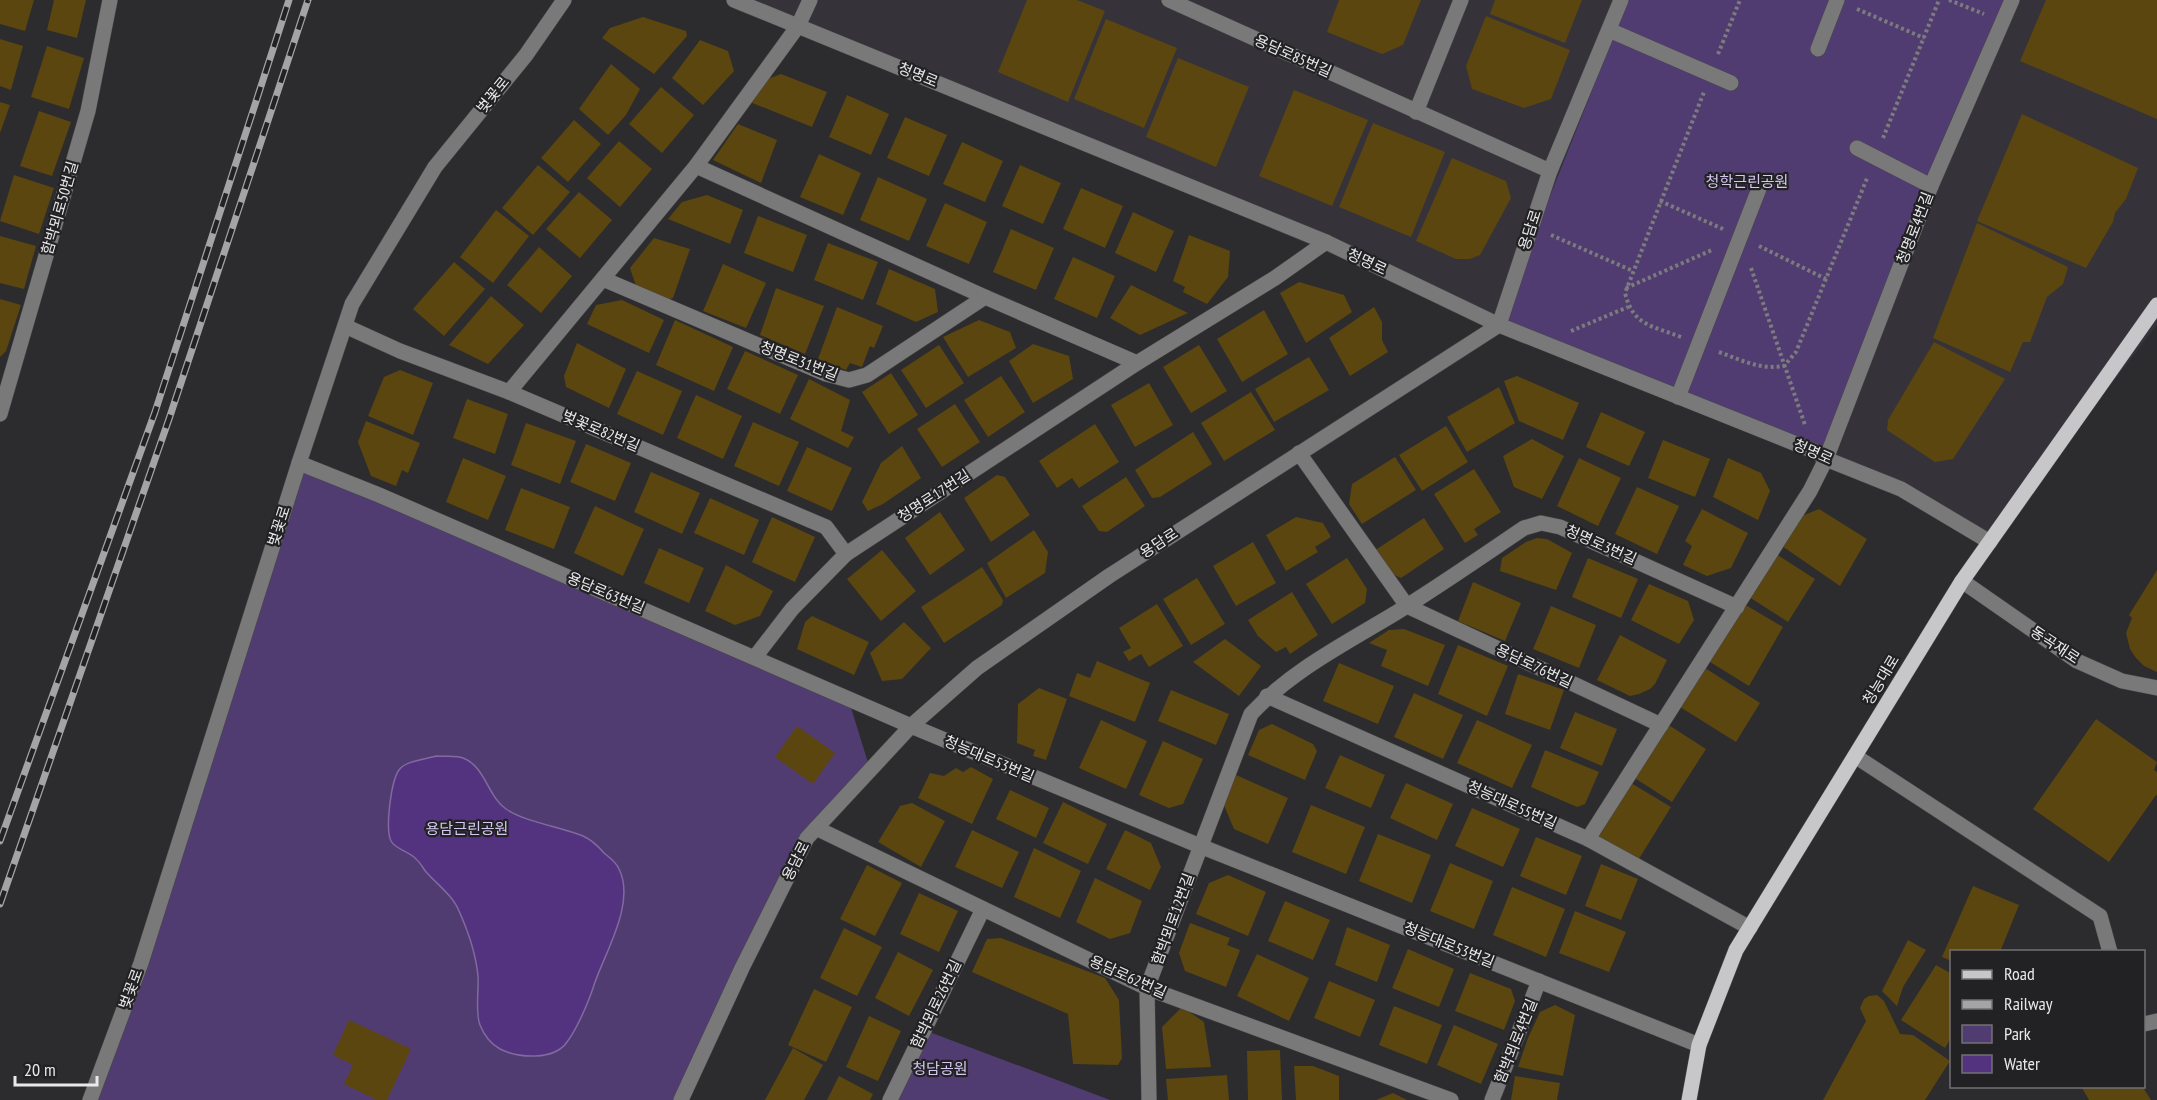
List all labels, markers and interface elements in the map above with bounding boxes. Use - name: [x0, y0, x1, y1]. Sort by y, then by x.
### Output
- street label: 용담로85번길: [1252, 30, 1335, 81]
- street label: 청명로: [895, 58, 941, 91]
- street label: 벚꽃로: [472, 73, 513, 117]
- street label: 함박뫼로50번길: [37, 159, 82, 257]
- park label: 청학근린공원: [1706, 172, 1788, 191]
- street label: 청명로4번길: [1892, 189, 1937, 267]
- street label: 용담로: [1514, 207, 1545, 252]
- street label: 청명로: [1344, 244, 1390, 279]
- street label: 청명로31번길: [757, 337, 841, 384]
- street label: 벚꽃로82번길: [560, 406, 643, 455]
- street label: 청명로: [1790, 434, 1836, 469]
- street label: 청명로17번길: [894, 465, 974, 526]
- street label: 벚꽃로: [263, 503, 294, 548]
- street label: 청명로3번길: [1563, 520, 1640, 569]
- street label: 용담로: [1136, 523, 1181, 562]
- street label: 용담로63번길: [565, 568, 648, 617]
- street label: 동곡재로: [2027, 622, 2084, 668]
- street label: 용담로76번길: [1493, 640, 1576, 692]
- street label: 청능대로: [1858, 651, 1903, 708]
- street label: 청능대로53번길: [941, 731, 1037, 786]
- street label: 청능대로55번길: [1464, 776, 1560, 833]
- park label: 용담근린공원: [426, 819, 508, 838]
- street label: 용담로: [778, 838, 813, 884]
- street label: 함박뫼로12번길: [1147, 870, 1198, 967]
- street label: 청능대로53번길: [1401, 918, 1497, 971]
- legend: [1950, 950, 2145, 1088]
- street label: 용담로62번길: [1087, 951, 1170, 1002]
- street label: 함박뫼로26번길: [906, 956, 965, 1051]
- text: Road: [2004, 962, 2035, 985]
- street label: 벚꽃로: [115, 966, 147, 1012]
- text: Railway: [2004, 992, 2053, 1015]
- street label: 함박뫼로4번길: [1490, 996, 1541, 1086]
- text: Park: [2004, 1022, 2031, 1045]
- scale bar: [15, 1049, 98, 1087]
- text: Water: [2004, 1052, 2040, 1075]
- text: 20 m: [24, 1058, 56, 1081]
- park label: 청담공원: [912, 1059, 968, 1078]

